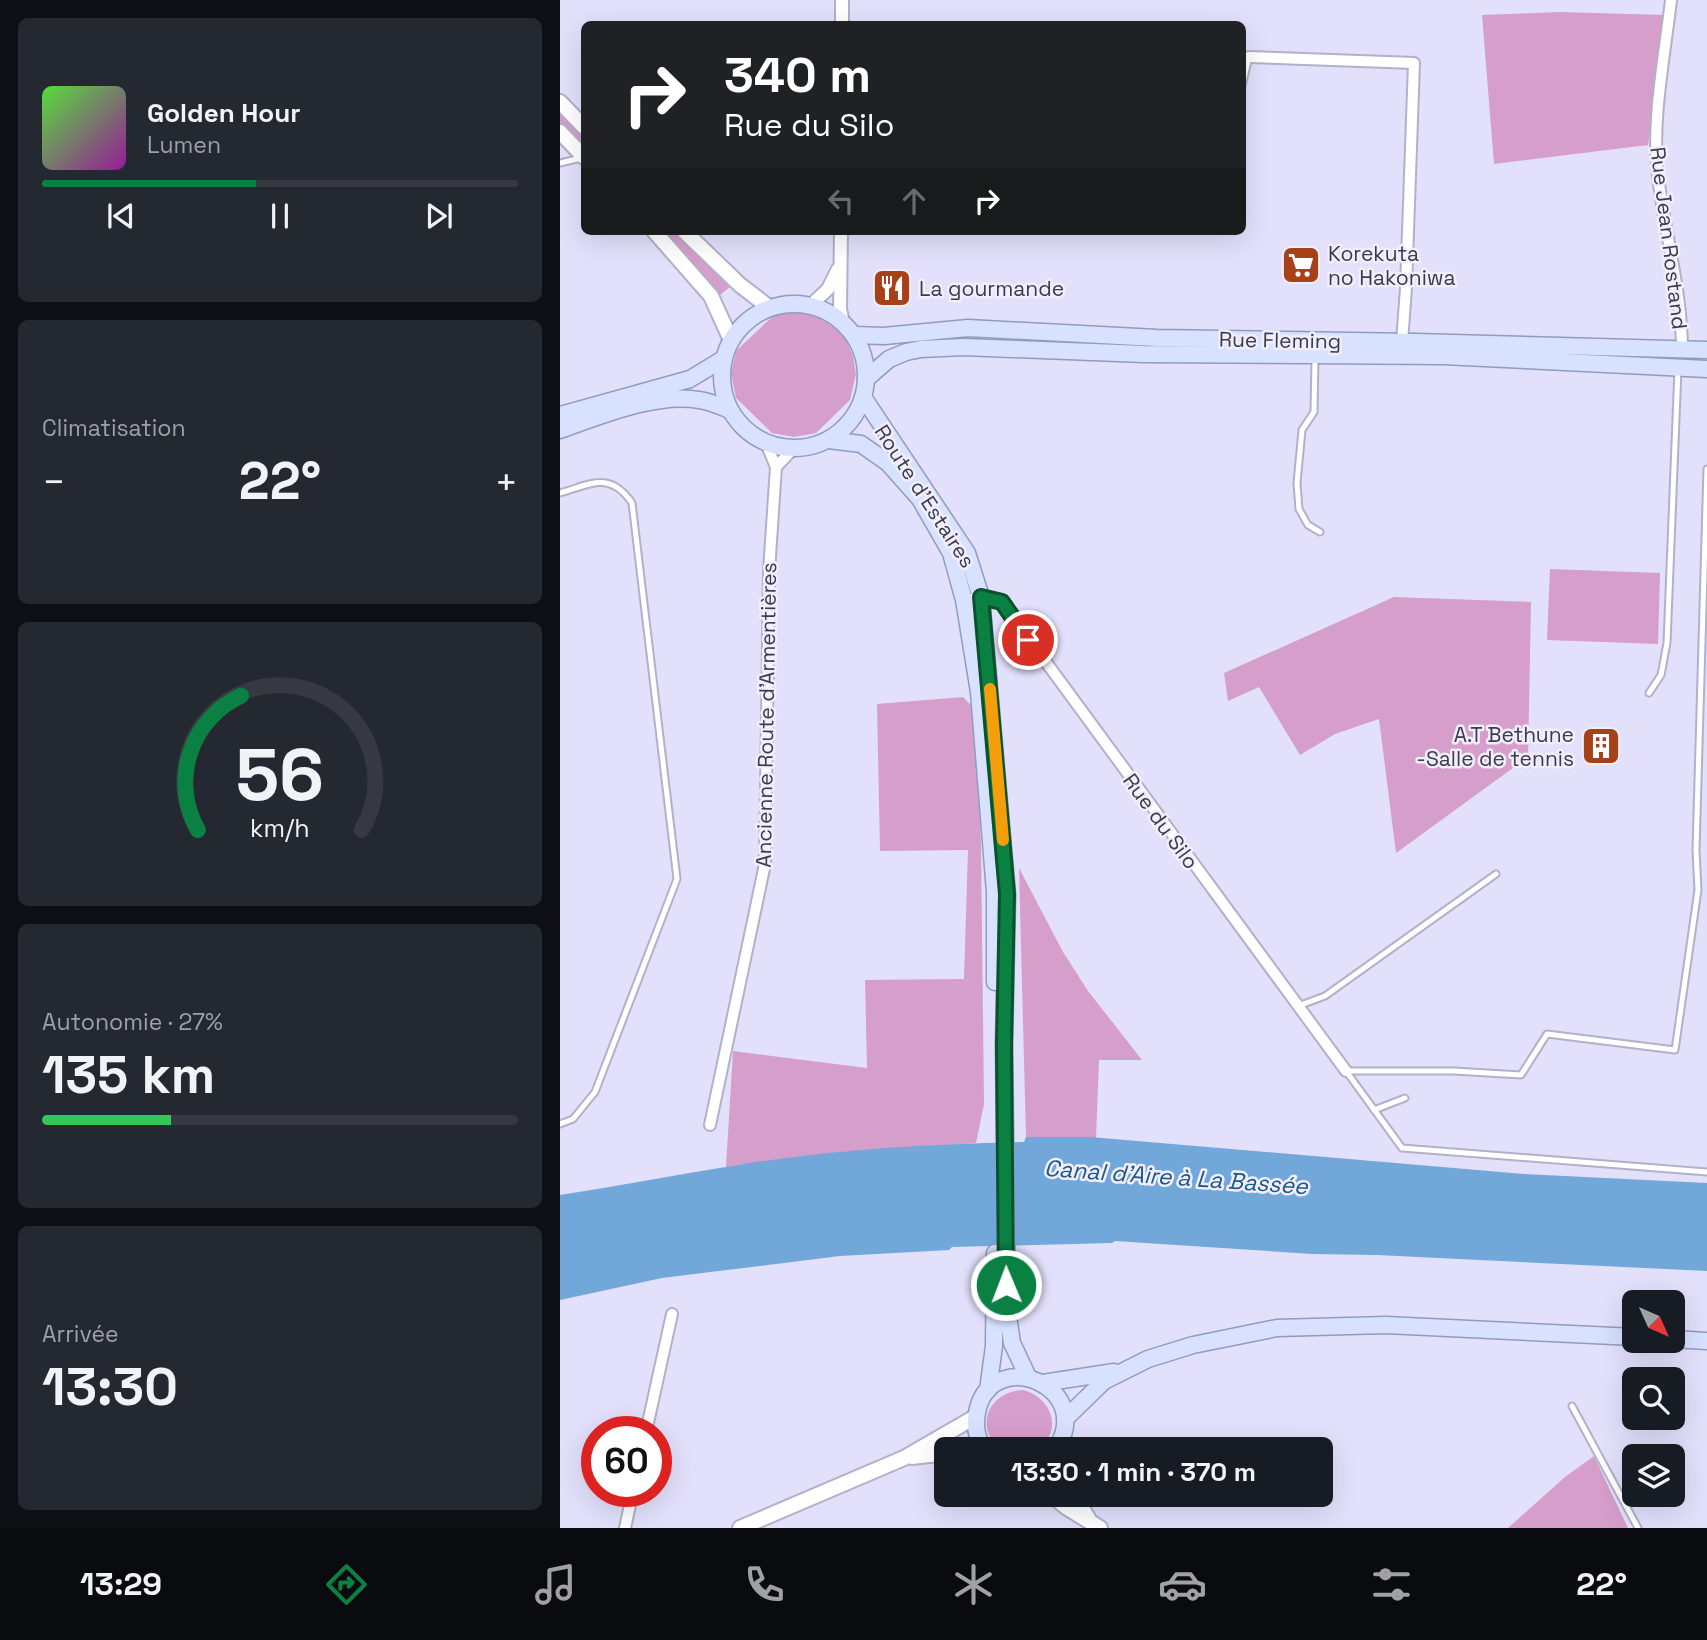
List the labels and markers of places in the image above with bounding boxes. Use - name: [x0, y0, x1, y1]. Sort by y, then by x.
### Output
- place label: Korekuta no Hakoniwa: [1328, 240, 1456, 291]
- supermarket icon: Korekuta no Hakoniwa: [1280, 244, 1322, 286]
- restaurant icon: La gourmande: [871, 267, 913, 309]
- place label: La gourmande: [919, 275, 1064, 302]
- pin: [998, 610, 1058, 670]
- place label: A.T Bethune -Salle de tennis: [1416, 721, 1574, 772]
- building icon: A.T Bethune -Salle de tennis: [1580, 725, 1622, 767]

